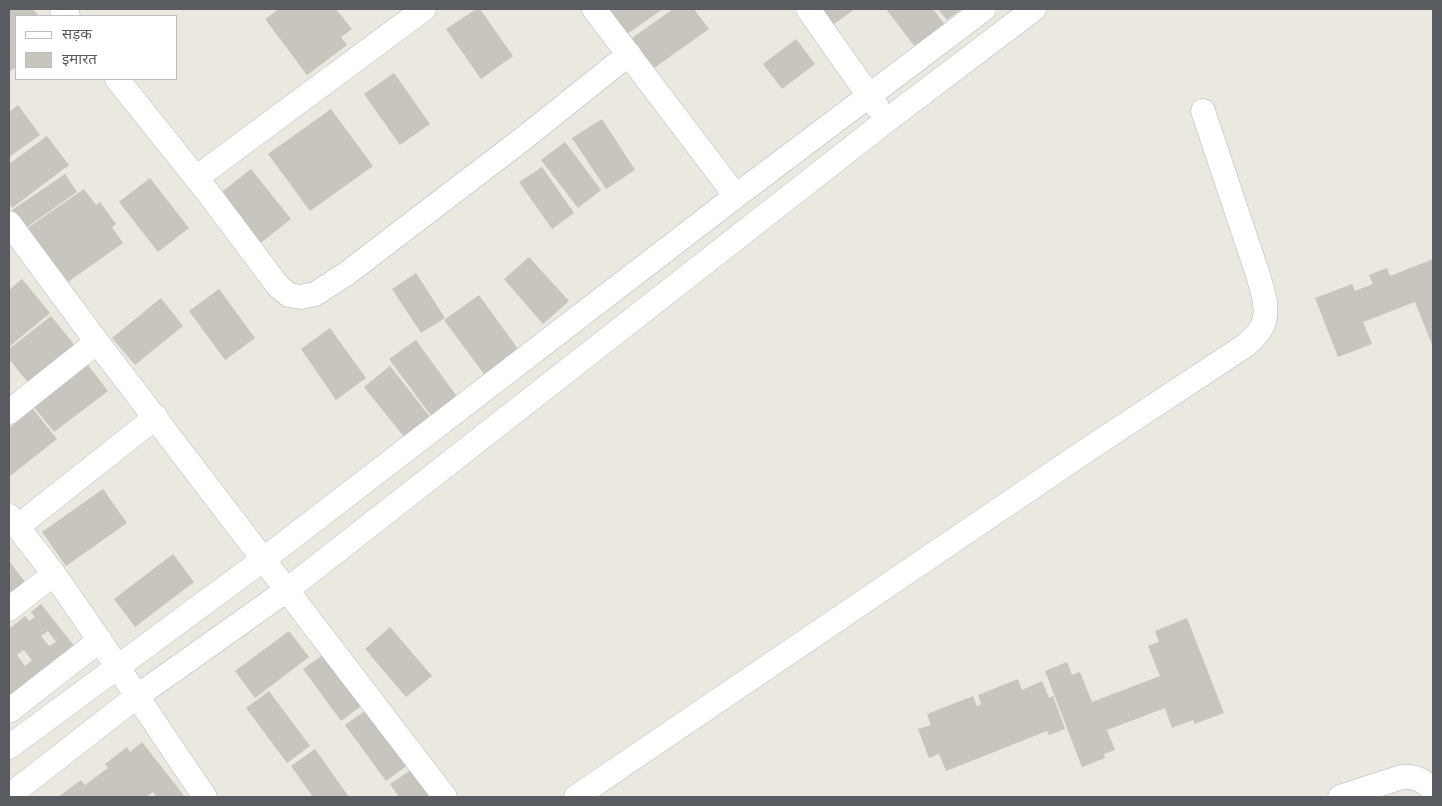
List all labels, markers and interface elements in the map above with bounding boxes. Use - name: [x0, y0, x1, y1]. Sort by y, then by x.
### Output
- legend: [15, 15, 178, 80]
- text: सड़क: [62, 25, 92, 43]
- text: इमारत: [62, 50, 97, 68]

